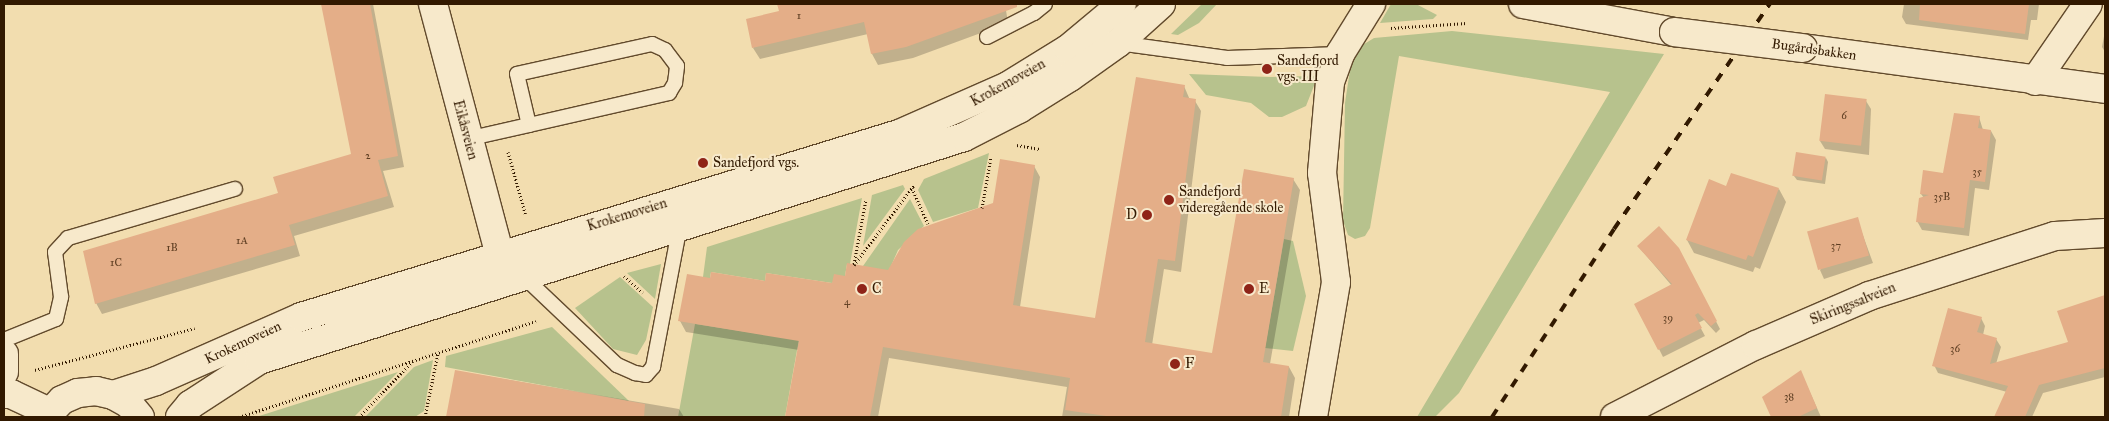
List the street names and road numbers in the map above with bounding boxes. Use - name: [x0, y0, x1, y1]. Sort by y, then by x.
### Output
- street label: Bugårdsbakken: [1771, 36, 1857, 64]
- street label: Krokemoveien: [968, 56, 1048, 110]
- street label: Eikåsveien: [449, 98, 481, 162]
- street label: Krokemoveien: [585, 195, 669, 235]
- street label: Skiringssalveien: [1808, 279, 1898, 329]
- street label: Krokemoveien: [202, 318, 284, 368]

